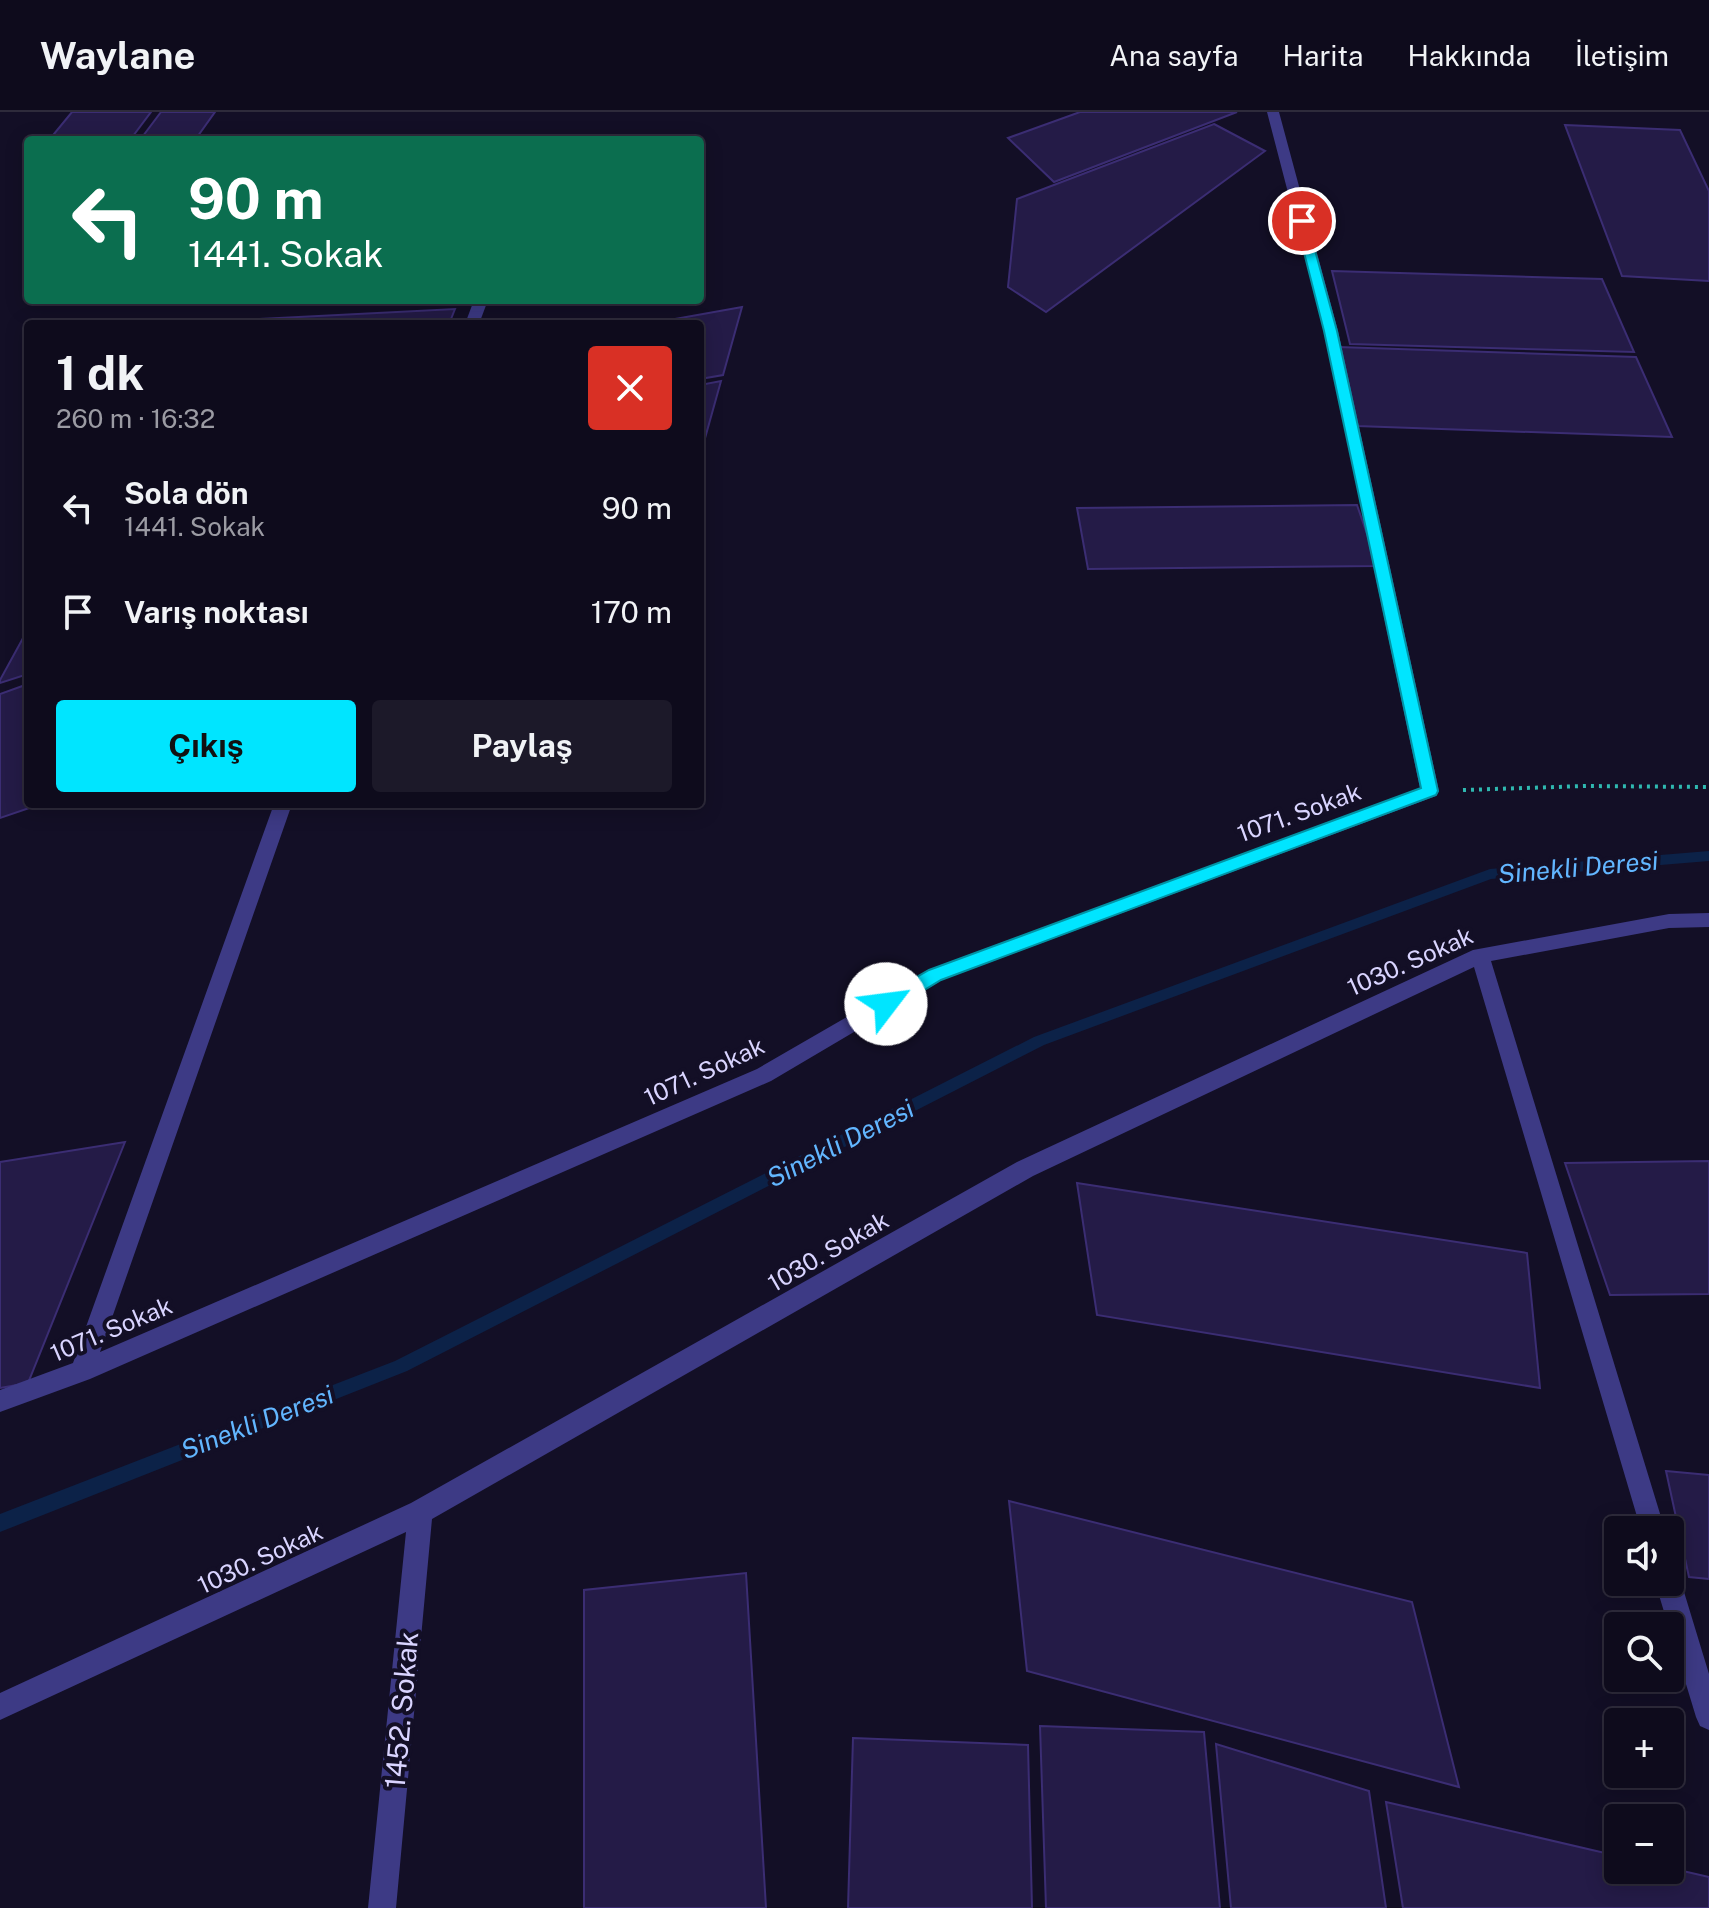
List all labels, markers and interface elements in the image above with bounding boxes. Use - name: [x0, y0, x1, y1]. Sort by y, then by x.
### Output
- text: Waylane: [40, 33, 195, 78]
- text: Ana sayfa: [1109, 39, 1239, 72]
- text: Harita: [1283, 39, 1363, 72]
- text: Hakkında: [1407, 39, 1531, 72]
- text: İletişim: [1575, 39, 1669, 72]
- text: 90 m: [188, 166, 324, 232]
- icon: left: [56, 168, 160, 272]
- pin: [1268, 187, 1336, 255]
- icon: arrive: [1280, 199, 1324, 243]
- text: 1441. Sokak: [188, 233, 384, 275]
- text: 1 dk: [56, 344, 144, 401]
- button: close: [588, 346, 672, 430]
- text: 260 m · 16:32: [56, 403, 215, 434]
- text: Sola dön: [124, 475, 248, 511]
- icon: left: [56, 486, 100, 530]
- text: 90 m: [602, 490, 672, 526]
- text: 1441. Sokak: [124, 511, 265, 542]
- icon: arrive: [56, 590, 100, 634]
- text: Varış noktası: [124, 594, 309, 630]
- text: 170 m: [591, 594, 672, 630]
- button: Çıkış: [56, 700, 356, 792]
- button: Paylaş: [372, 700, 672, 792]
- street label: 1071. Sokak: [1233, 777, 1365, 847]
- water label: Sinekli Deresi: [1497, 844, 1660, 889]
- street label: 1030. Sokak: [1343, 921, 1477, 1001]
- position arrow: [844, 962, 928, 1046]
- street label: 1071. Sokak: [639, 1031, 769, 1111]
- water label: Sinekli Deresi: [761, 1092, 919, 1193]
- street label: 1030. Sokak: [763, 1205, 893, 1297]
- street label: 1071. Sokak: [46, 1291, 176, 1367]
- water label: Sinekli Deresi: [176, 1378, 338, 1465]
- map controls: [1604, 1516, 1684, 1884]
- button: sound: [1604, 1516, 1684, 1596]
- street label: 1030. Sokak: [193, 1517, 327, 1599]
- button: search: [1604, 1612, 1684, 1692]
- street label: 1452. Sokak: [378, 1630, 424, 1790]
- button: +: [1604, 1708, 1684, 1788]
- button: −: [1604, 1804, 1684, 1884]

